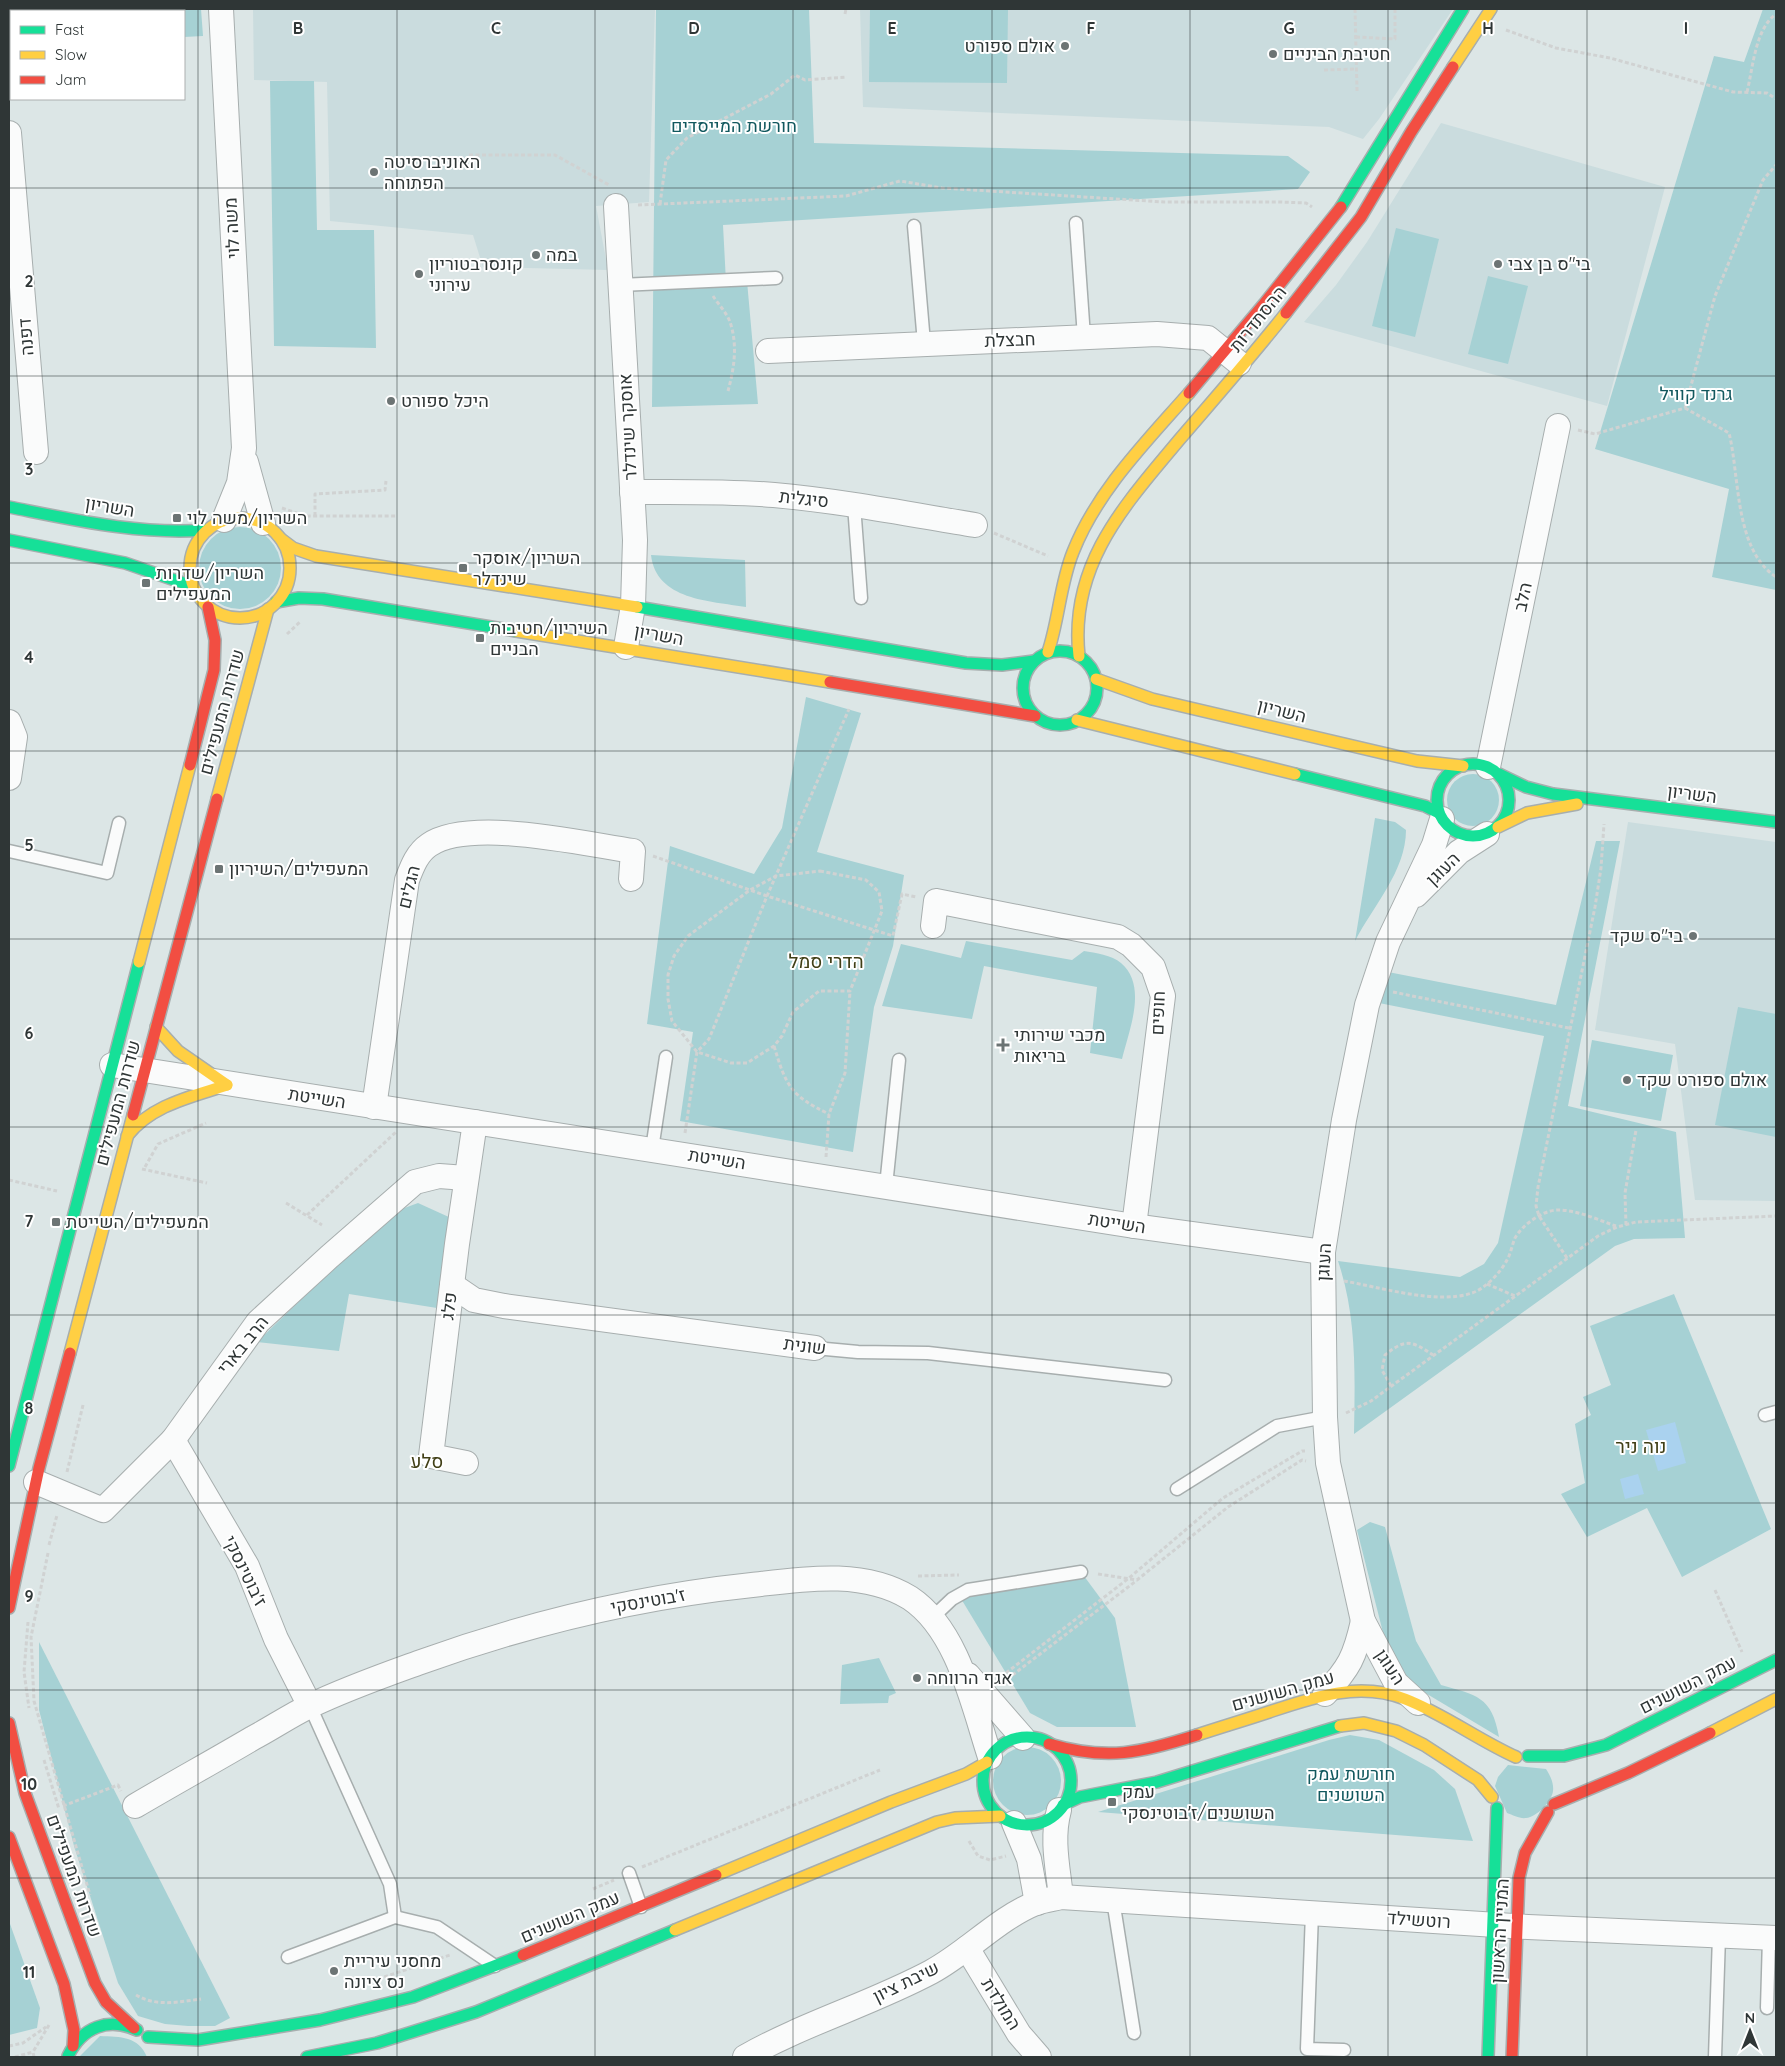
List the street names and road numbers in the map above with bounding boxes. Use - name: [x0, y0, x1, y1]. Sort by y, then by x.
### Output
- street label: משה לוי: [218, 197, 245, 259]
- street label: ההסתדרות: [1224, 281, 1291, 356]
- street label: דפנה: [12, 317, 39, 357]
- street label: חבצלת: [984, 327, 1036, 352]
- street label: אוסקר שינדלר: [613, 373, 642, 481]
- street label: סיגלית: [778, 484, 830, 513]
- street label: השריון: [84, 491, 136, 522]
- street label: הלב: [1508, 580, 1537, 614]
- street label: השריון: [633, 619, 686, 650]
- street label: שדרות המעפילים: [194, 646, 249, 777]
- street label: השריון: [1255, 693, 1309, 728]
- street label: השריון: [1666, 779, 1718, 808]
- street label: העוגן: [1421, 847, 1464, 890]
- street label: הגלים: [392, 863, 425, 911]
- street label: חופים: [1145, 990, 1170, 1036]
- street label: שדרות המעפילים: [90, 1037, 145, 1168]
- street label: השייטת: [287, 1082, 348, 1113]
- street label: השייטת: [687, 1143, 748, 1174]
- street label: השייטת: [1087, 1207, 1148, 1238]
- street label: העוגן: [1311, 1242, 1336, 1282]
- street label: פלג: [435, 1291, 462, 1321]
- street label: הרב בארי: [212, 1311, 273, 1379]
- street label: שונית: [782, 1331, 828, 1360]
- street label: ז'בוטינסקי: [219, 1532, 272, 1610]
- street label: ז'בוטינסקי: [609, 1583, 687, 1618]
- street label: העוגן: [1370, 1644, 1411, 1689]
- street label: עמק השושנים: [1635, 1650, 1740, 1719]
- street label: עמק השושנים: [1229, 1665, 1337, 1716]
- street label: שדרות המעפילים: [42, 1811, 107, 1940]
- street label: המניין הראשון: [1485, 1878, 1514, 1984]
- street label: עמק השושנים: [517, 1885, 623, 1948]
- street label: רוטשילד: [1387, 1906, 1452, 1933]
- street label: שיבת ציון: [869, 1956, 943, 2007]
- street label: המולדת: [977, 1973, 1026, 2034]

